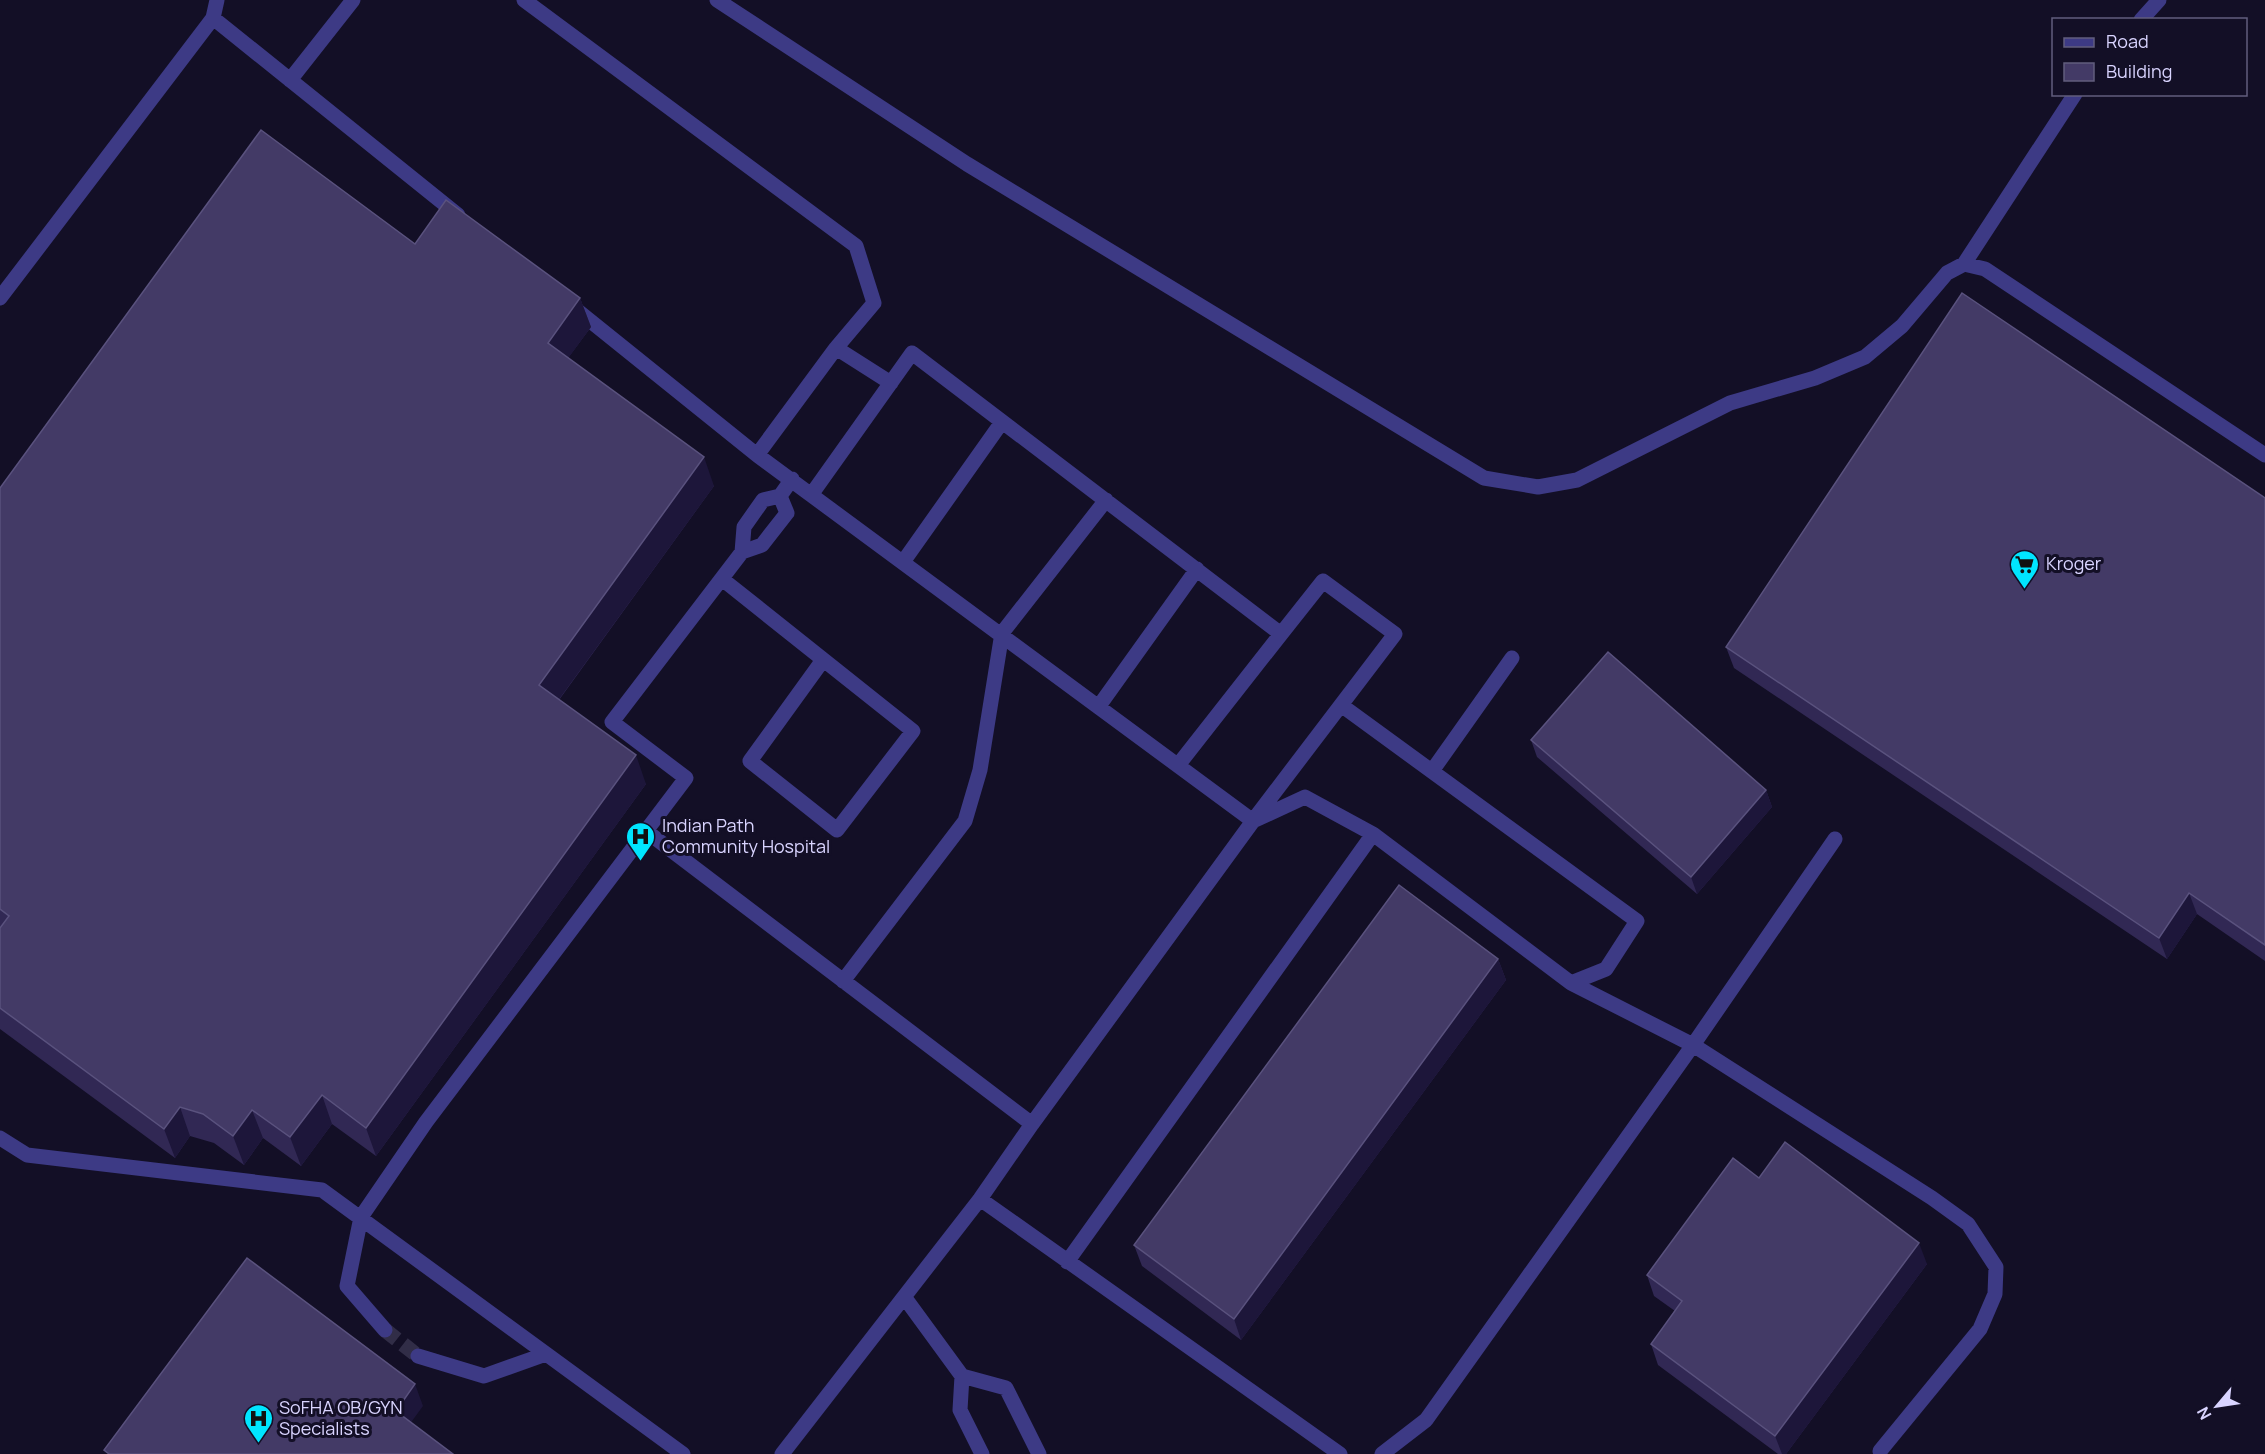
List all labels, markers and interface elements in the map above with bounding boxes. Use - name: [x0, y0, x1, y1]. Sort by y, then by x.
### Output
- legend: [2052, 18, 2247, 96]
- text: Road: [2106, 29, 2149, 53]
- text: Building: [2106, 59, 2172, 83]
- supermarket icon: Kroger: [2009, 548, 2041, 590]
- place label: Kroger: [2046, 551, 2102, 575]
- place label: Indian Path Community Hospital: [662, 813, 830, 858]
- hospital icon: Indian Path Community Hospital: [625, 820, 657, 862]
- north arrow: [2187, 1376, 2247, 1436]
- place label: SoFHA OB/GYN Specialists: [279, 1395, 403, 1440]
- hospital icon: SoFHA OB/GYN Specialists: [242, 1402, 274, 1444]
- text: N: [2191, 1403, 2216, 1424]

